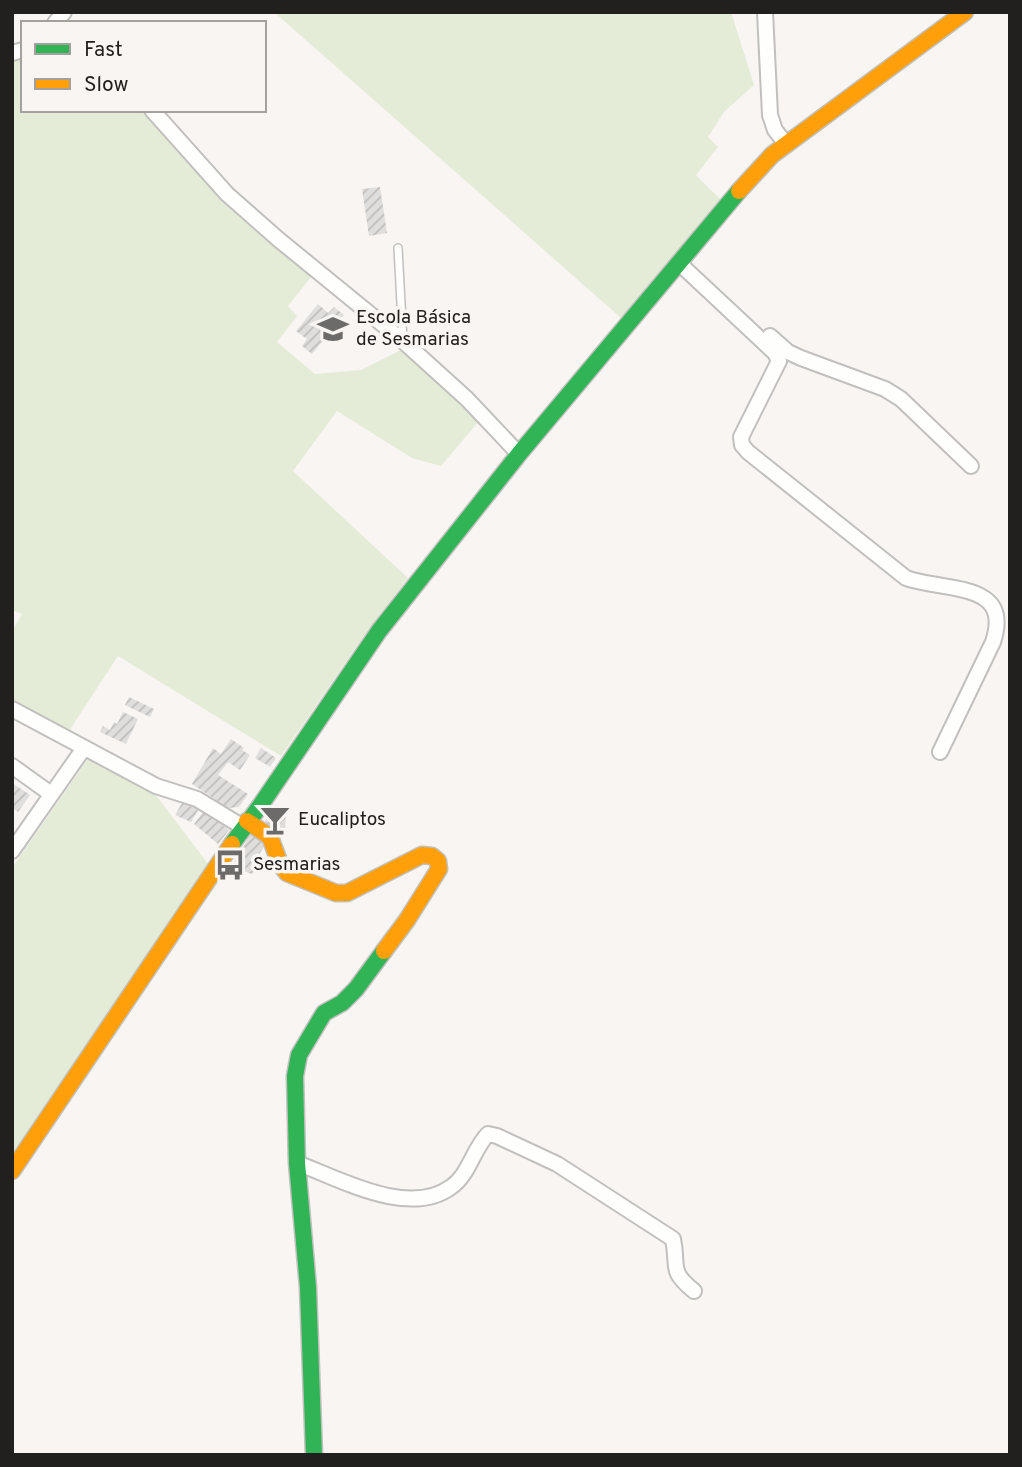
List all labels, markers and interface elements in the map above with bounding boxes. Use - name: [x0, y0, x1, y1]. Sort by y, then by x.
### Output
- legend: [21, 21, 266, 112]
- text: Fast: [84, 37, 123, 64]
- text: Slow: [84, 72, 129, 99]
- place label: Escola Básica de Sesmarias: [356, 306, 471, 352]
- school or university icon: Escola Básica de Sesmarias: [316, 312, 350, 346]
- bar icon: Eucaliptos: [258, 803, 292, 837]
- place label: Eucaliptos: [298, 808, 386, 832]
- bus stop icon: Sesmarias: [213, 848, 247, 882]
- place label: Sesmarias: [253, 853, 340, 877]

